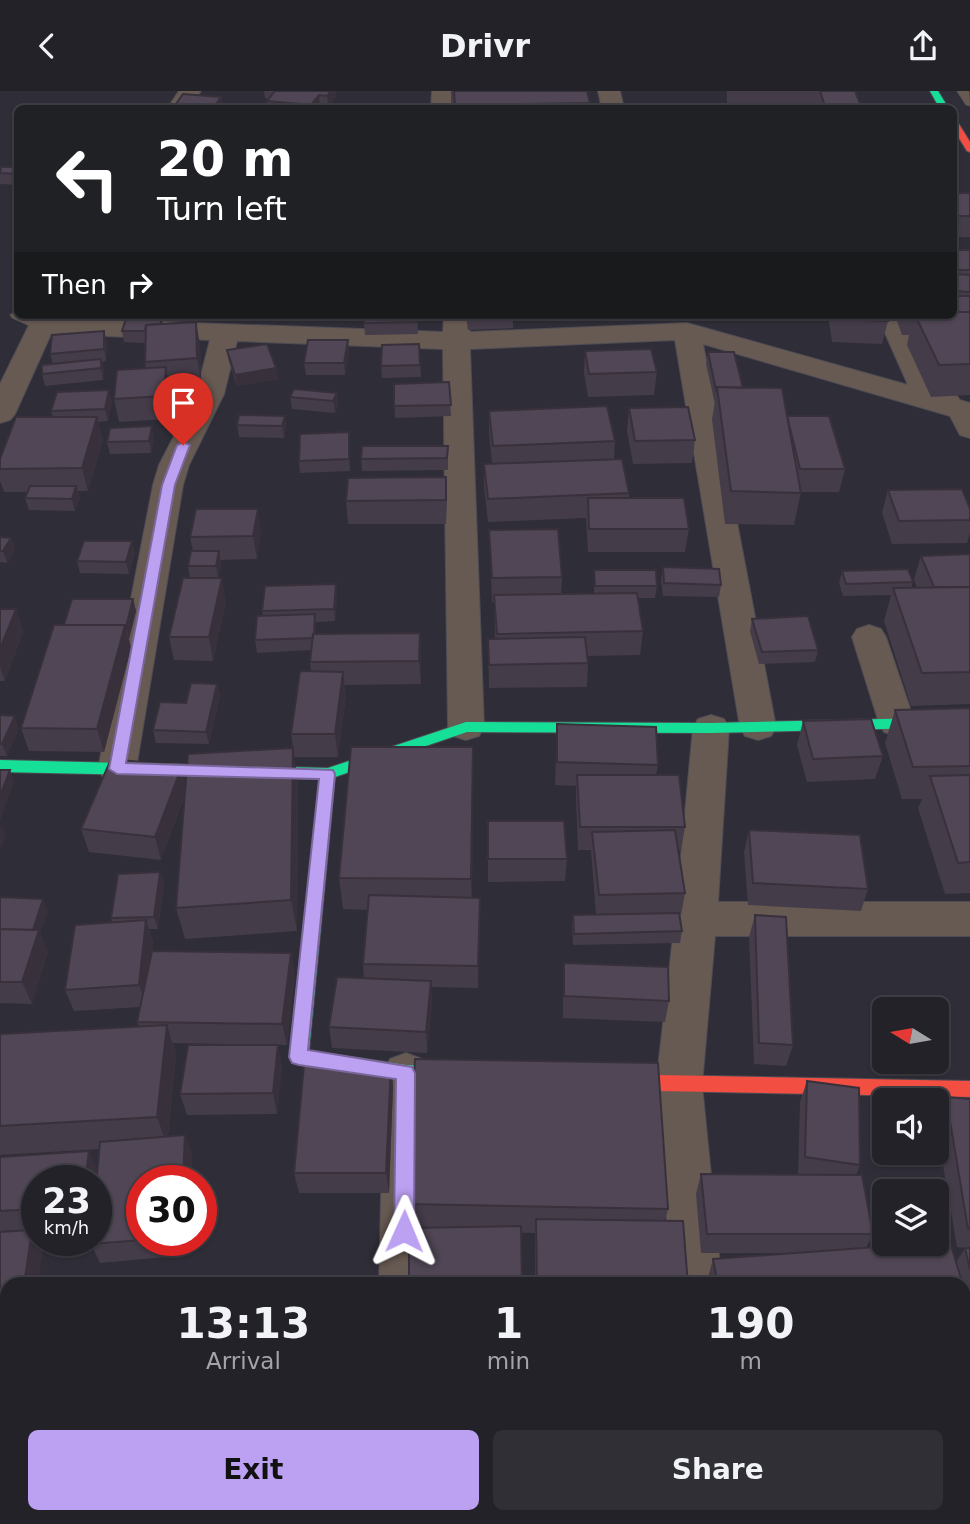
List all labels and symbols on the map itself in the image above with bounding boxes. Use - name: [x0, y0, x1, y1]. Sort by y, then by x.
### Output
- pin: [153, 373, 213, 445]
- north arrow: [872, 997, 948, 1075]
- speed limit sign: 30: [126, 1165, 217, 1256]
- position arrow: [367, 1194, 441, 1268]

